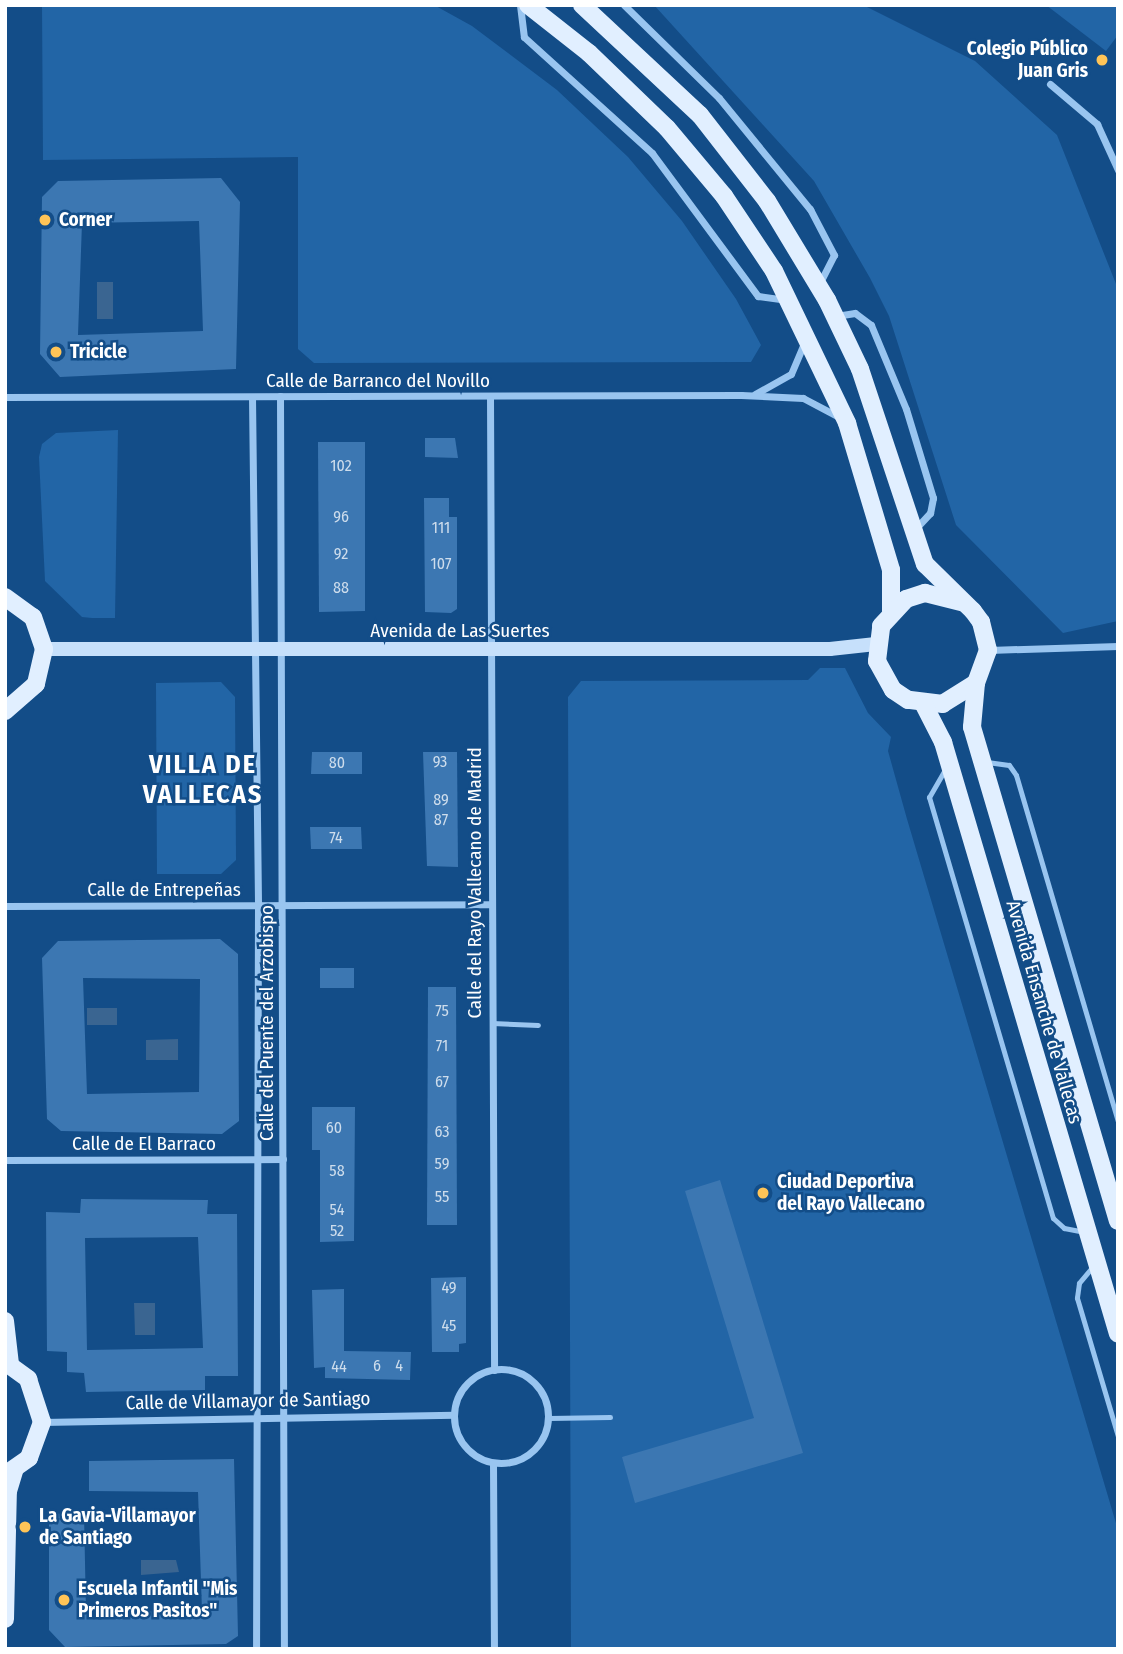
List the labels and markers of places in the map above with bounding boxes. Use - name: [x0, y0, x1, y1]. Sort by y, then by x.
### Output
- place label: Colegio Público Juan Gris: [967, 38, 1088, 82]
- marker: Colegio Público Juan Gris: [1094, 52, 1110, 68]
- place label: Corner: [59, 209, 112, 231]
- marker: Corner: [37, 212, 53, 228]
- place label: Tricicle: [70, 341, 127, 363]
- marker: Tricicle: [48, 344, 64, 360]
- place label: Ciudad Deportiva del Rayo Vallecano: [777, 1171, 925, 1215]
- marker: Ciudad Deportiva del Rayo Vallecano: [755, 1185, 771, 1201]
- place label: La Gavia-Villamayor de Santiago: [39, 1505, 196, 1549]
- marker: La Gavia-Villamayor de Santiago: [17, 1519, 33, 1535]
- place label: Escuela Infantil "Mis Primeros Pasitos": [78, 1578, 237, 1622]
- marker: Escuela Infantil "Mis Primeros Pasitos": [56, 1592, 72, 1608]

